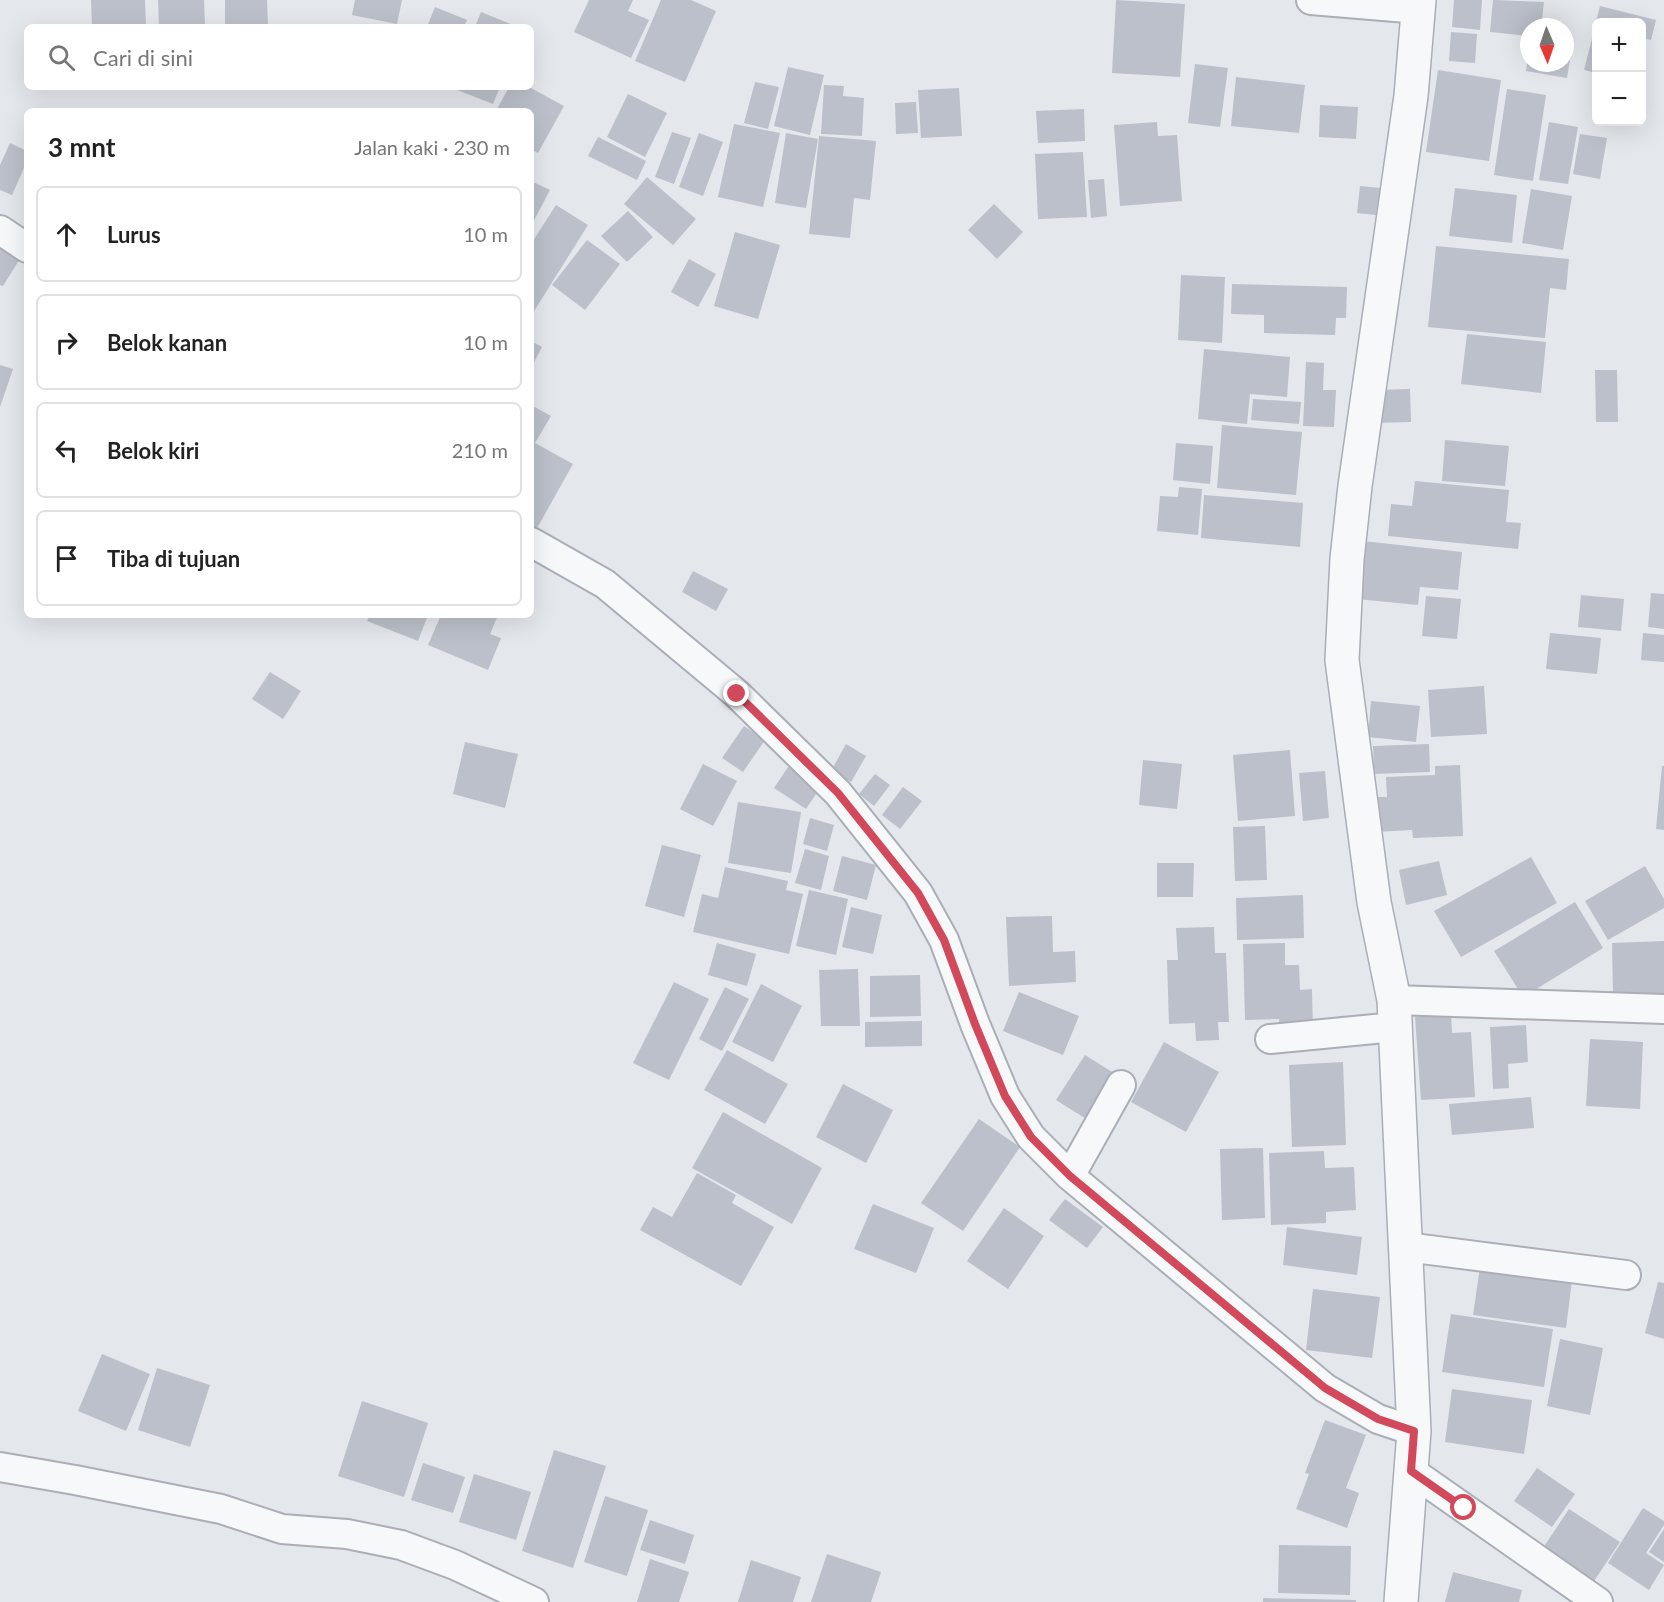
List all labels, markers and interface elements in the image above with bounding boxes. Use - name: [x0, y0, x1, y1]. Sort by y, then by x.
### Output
- north arrow: [1520, 18, 1574, 72]
- map controls: [1592, 18, 1646, 126]
- button: +: [1592, 18, 1646, 72]
- search box: [24, 24, 534, 90]
- icon: search: [45, 41, 78, 74]
- text: Cari di sini: [93, 44, 193, 71]
- button: −: [1592, 72, 1646, 126]
- text: 3 mnt: [48, 131, 115, 163]
- text: Jalan kaki · 230 m: [354, 135, 510, 159]
- icon: ahead: [50, 218, 83, 251]
- text: Lurus: [107, 221, 161, 248]
- text: 10 m: [463, 222, 508, 246]
- icon: right: [50, 326, 83, 359]
- text: Belok kanan: [107, 329, 227, 356]
- text: 10 m: [463, 330, 508, 354]
- icon: left: [50, 434, 83, 467]
- text: Belok kiri: [107, 437, 199, 464]
- text: 210 m: [452, 438, 508, 462]
- icon: arrive: [50, 542, 83, 575]
- text: Tiba di tujuan: [107, 545, 240, 572]
- route end: [723, 680, 749, 706]
- route start: [1450, 1494, 1476, 1520]

